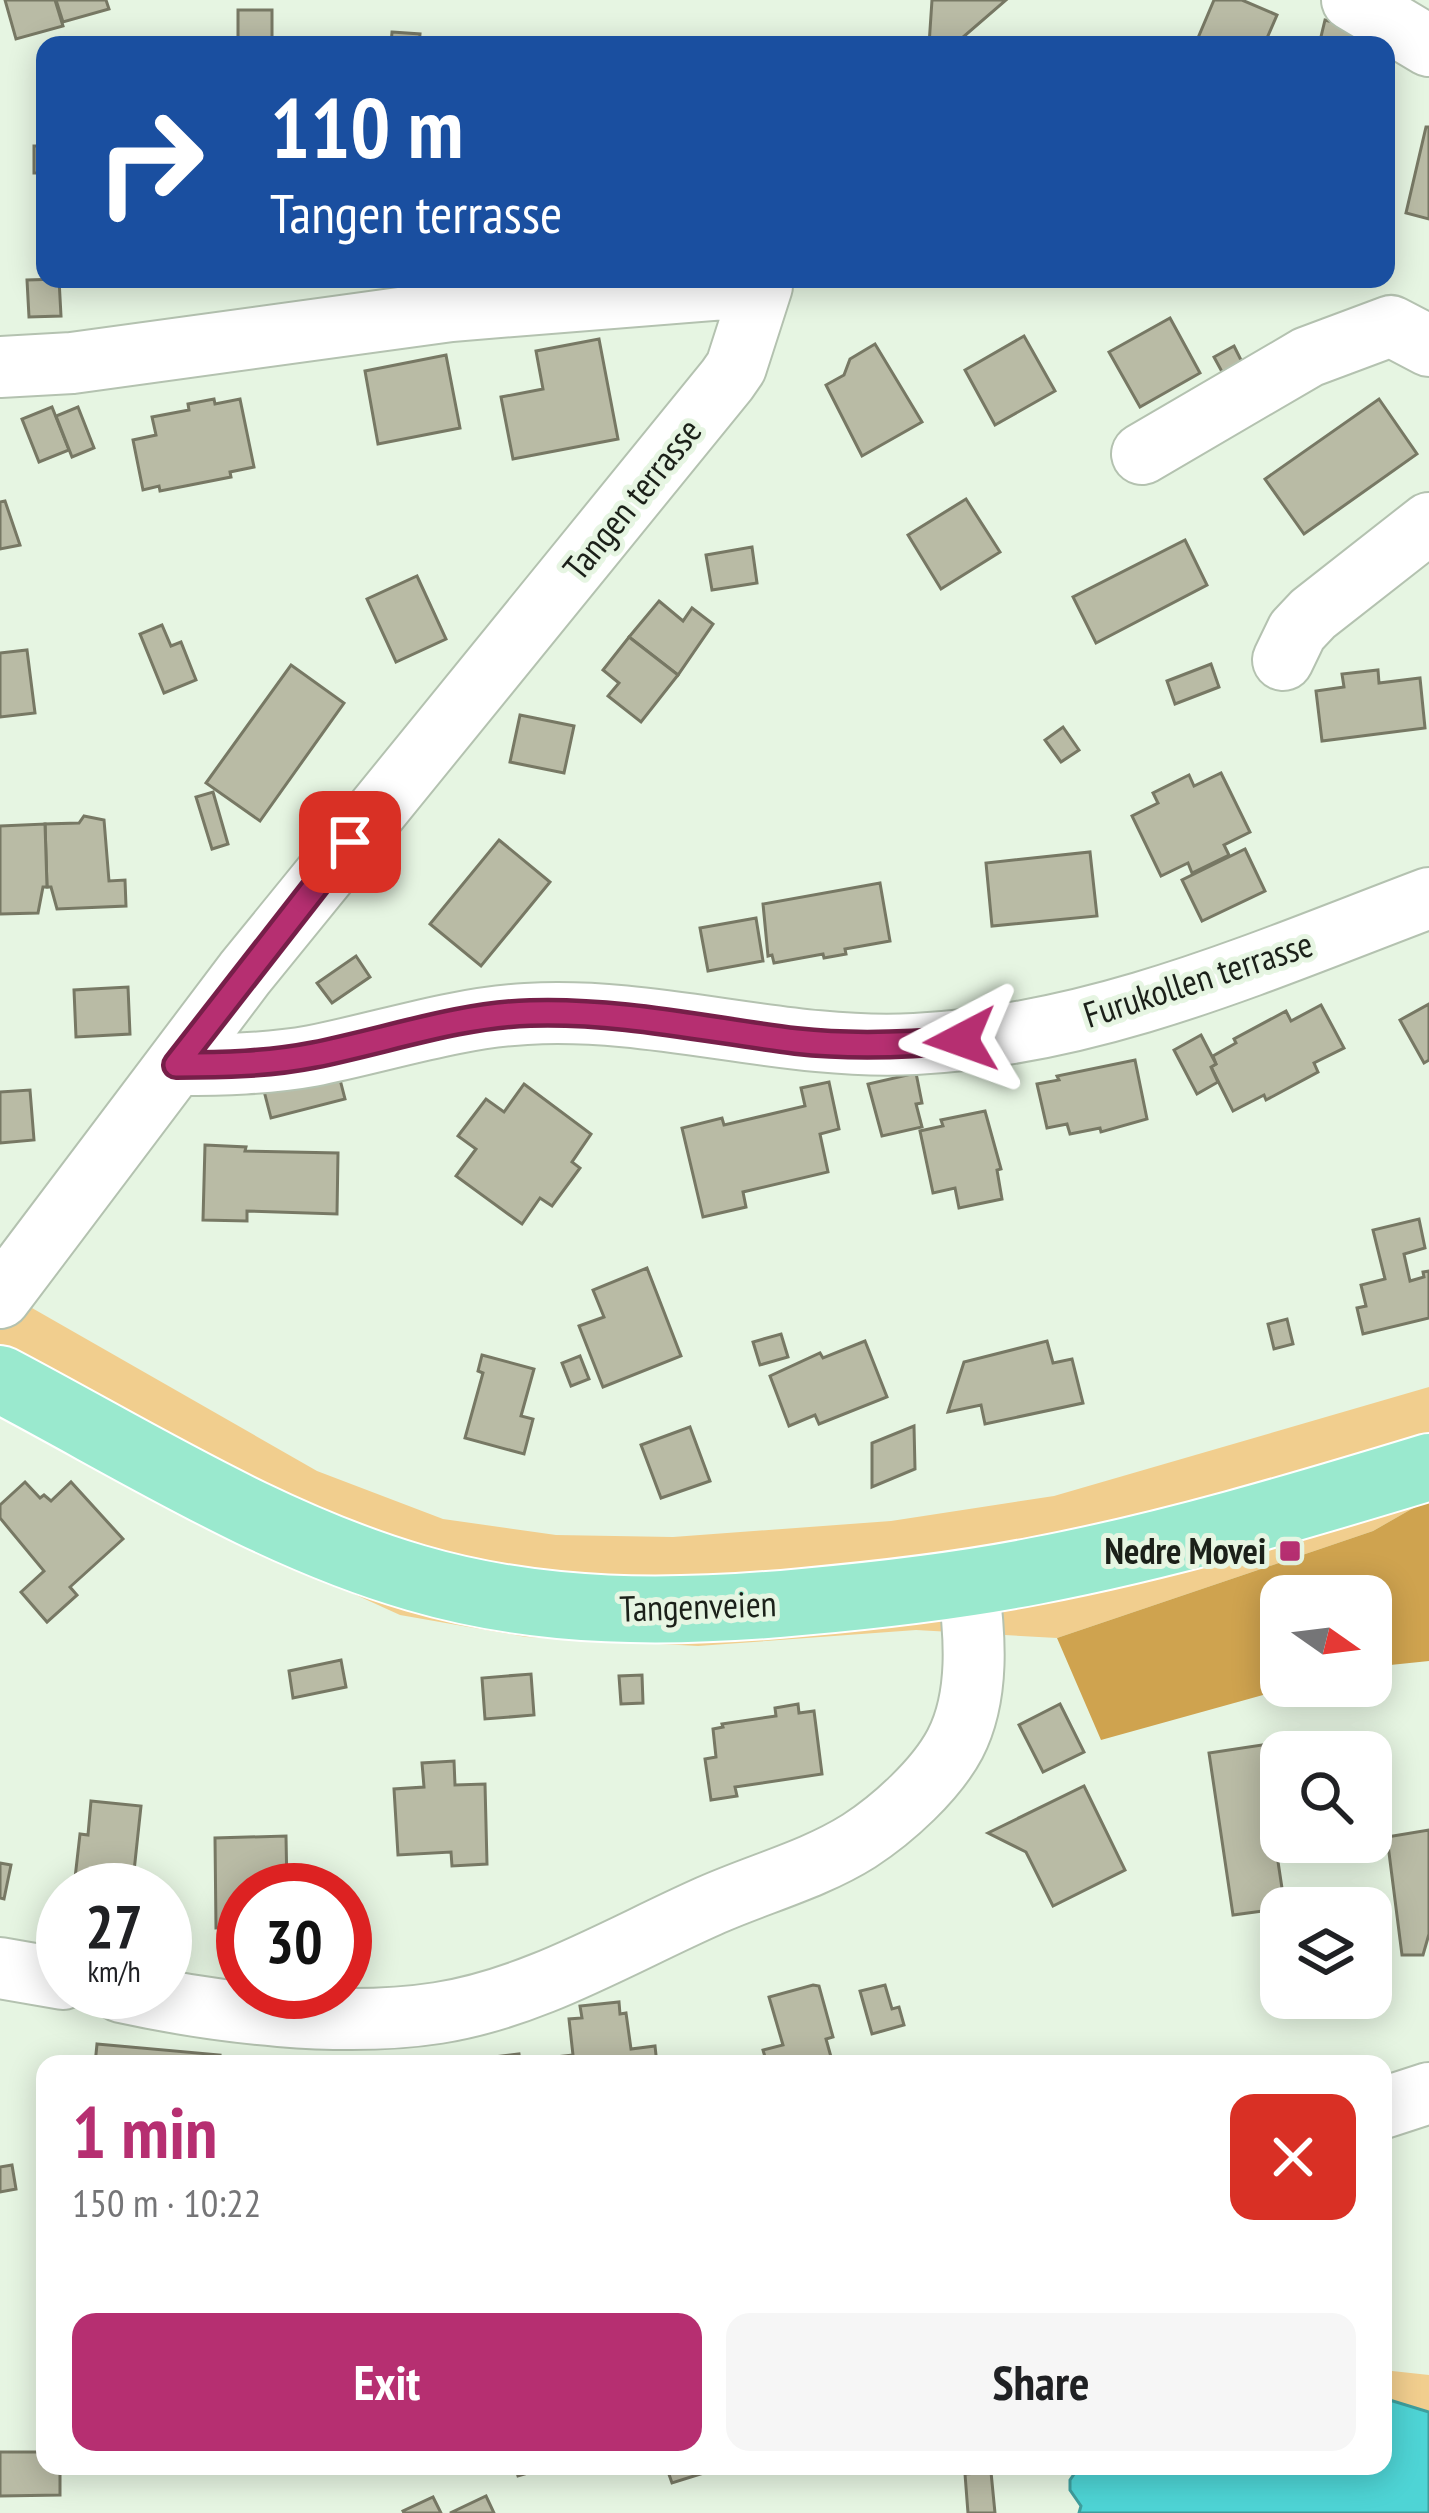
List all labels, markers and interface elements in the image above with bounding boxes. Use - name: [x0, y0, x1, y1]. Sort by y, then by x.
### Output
- text: 110 m: [270, 72, 463, 181]
- icon: right: [72, 84, 228, 240]
- text: Tangen terrasse: [270, 178, 562, 248]
- street label: Tangen terrasse: [552, 408, 711, 589]
- pin: [299, 791, 401, 893]
- icon: arrive: [317, 809, 383, 875]
- street label: Furukollen terrasse: [1077, 919, 1318, 1038]
- position arrow: [898, 977, 1024, 1103]
- place label: Nedre Movei: [1105, 1527, 1266, 1574]
- marker: Nedre Movei: [1277, 1538, 1303, 1564]
- north arrow: [1260, 1575, 1392, 1707]
- map controls: [1260, 1575, 1392, 2019]
- street label: Tangenveien: [619, 1579, 777, 1632]
- button: search: [1260, 1731, 1392, 1863]
- speed limit sign: 30: [216, 1863, 372, 2019]
- text: 27: [85, 1887, 143, 1965]
- button: layers: [1260, 1887, 1392, 2019]
- text: km/h: [87, 1951, 141, 1990]
- text: 1 min: [72, 2085, 217, 2178]
- button: close: [1230, 2094, 1356, 2220]
- text: 150 m · 10:22: [72, 2177, 261, 2228]
- button: Exit: [72, 2313, 702, 2451]
- button: Share: [726, 2313, 1356, 2451]

